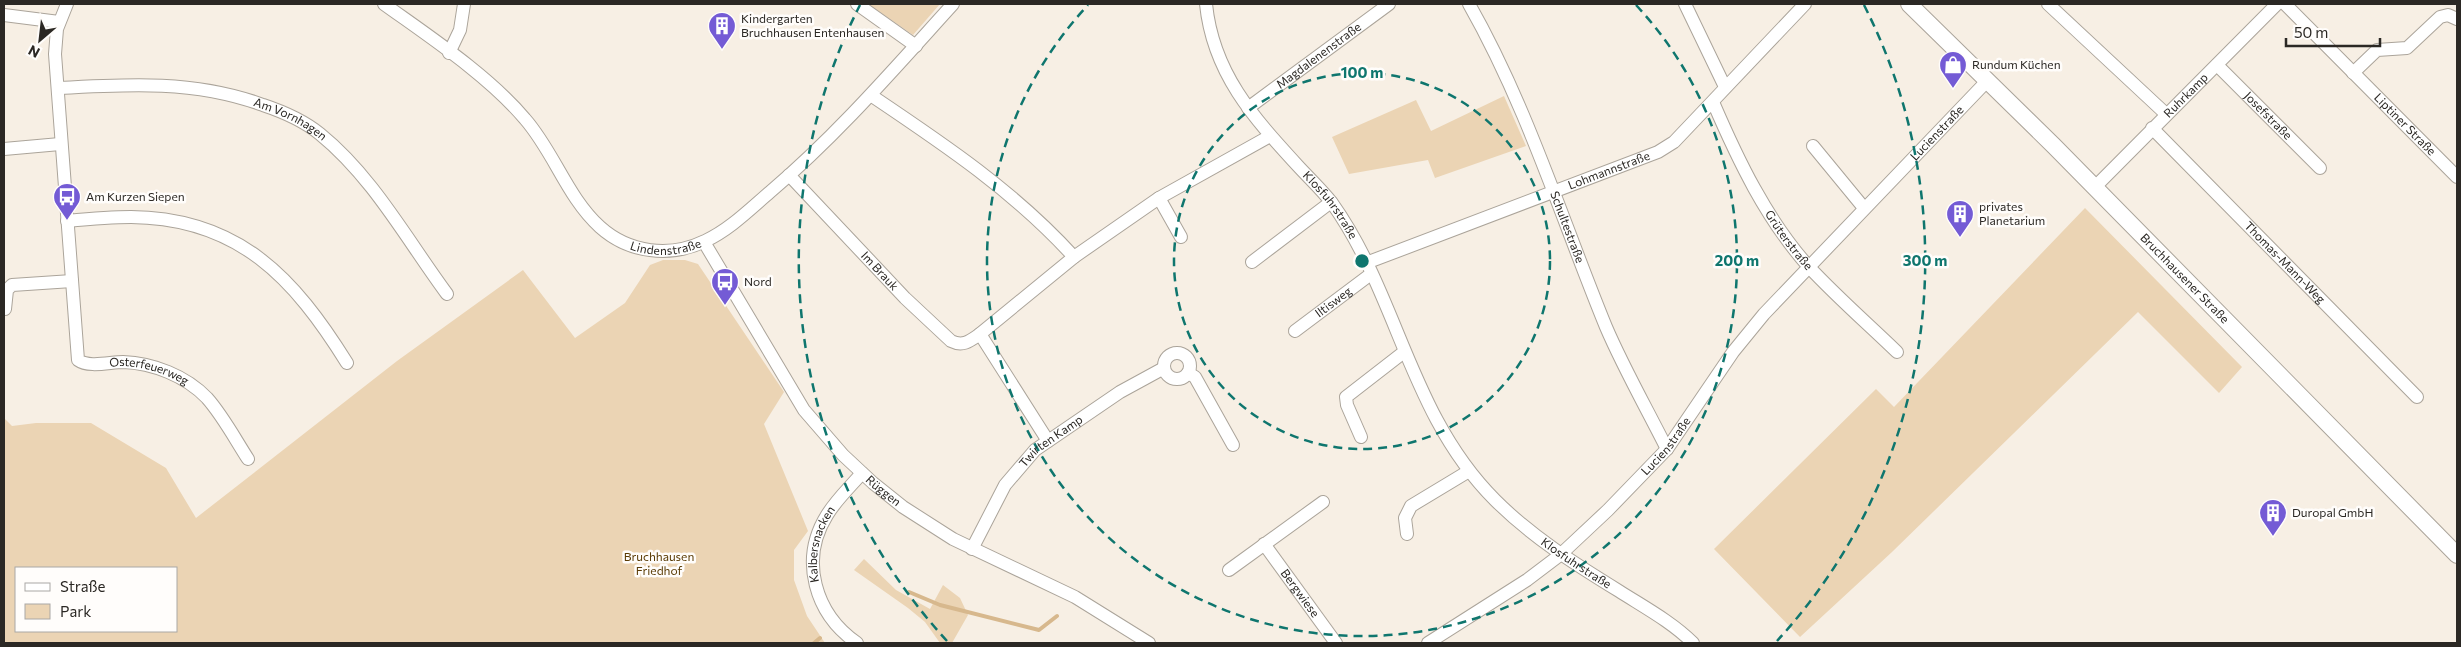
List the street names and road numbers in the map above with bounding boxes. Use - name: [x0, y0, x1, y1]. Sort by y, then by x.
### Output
- street label: Magdalenenstraße: [1273, 19, 1363, 91]
- street label: Ruhrkamp: [2160, 70, 2210, 120]
- street label: Josefstraße: [2241, 88, 2295, 142]
- street label: Liptiner Straße: [2372, 90, 2439, 158]
- street label: Am Vornhagen: [252, 94, 330, 143]
- street label: Lucienstraße: [1907, 102, 1966, 163]
- street label: Lohmannstraße: [1566, 148, 1652, 192]
- street label: Klosfuhrstraße: [1301, 168, 1361, 241]
- street label: Schultestraße: [1548, 189, 1588, 265]
- street label: Grüterstraße: [1763, 207, 1816, 272]
- street label: Thomas-Mann-Weg: [2242, 218, 2329, 306]
- street label: Bruchhausener Straße: [2138, 230, 2233, 326]
- street label: Lindenstraße: [629, 236, 703, 257]
- street label: Im Brauk: [859, 248, 902, 293]
- street label: Iltisweg: [1312, 283, 1354, 320]
- street label: Osterfeuerweg: [109, 354, 192, 387]
- street label: Twirten Kamp: [1016, 412, 1085, 469]
- street label: Lucienstraße: [1638, 414, 1693, 477]
- street label: Rüggen: [863, 472, 904, 508]
- street label: Kalbersnacken: [805, 503, 837, 584]
- street label: Klosfuhrstraße: [1539, 534, 1614, 591]
- street label: Bergwiese: [1278, 566, 1323, 620]

